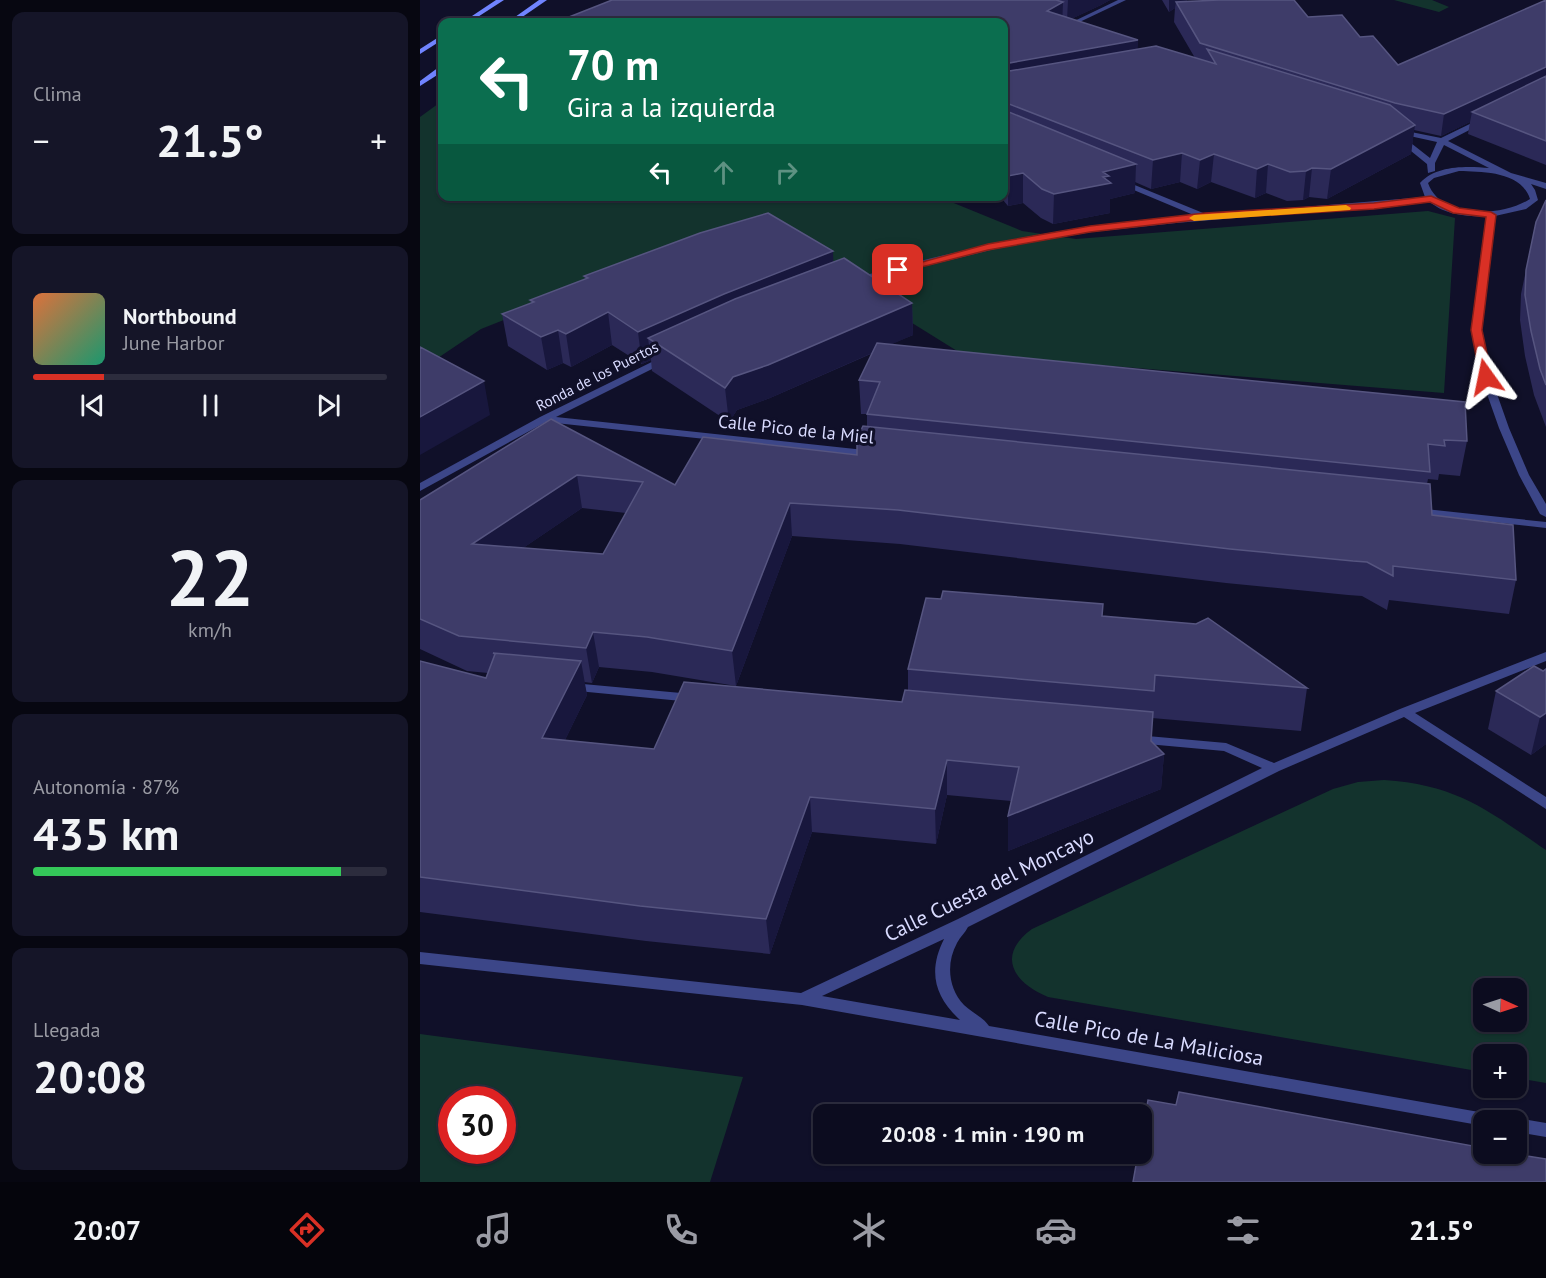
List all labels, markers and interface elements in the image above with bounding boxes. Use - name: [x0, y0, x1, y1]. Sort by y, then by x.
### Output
- text: 70 m: [567, 37, 659, 92]
- icon: left: [468, 42, 546, 120]
- text: Clima: [33, 81, 82, 107]
- text: Gira a la izquierda: [567, 90, 776, 124]
- text: 21.5°: [156, 111, 264, 169]
- text: −: [33, 119, 50, 162]
- text: +: [370, 119, 387, 162]
- icon: left: [644, 156, 677, 189]
- icon: ahead: [707, 156, 740, 189]
- icon: right: [770, 156, 803, 189]
- pin: [872, 244, 923, 295]
- icon: arrive: [881, 253, 914, 286]
- text: Northbound: [123, 302, 237, 330]
- text: June Harbor: [123, 330, 225, 356]
- street label: Ronda de los Puertos: [533, 337, 661, 415]
- position arrow: [1454, 345, 1518, 409]
- icon: previous: [76, 389, 109, 422]
- icon: pause: [194, 389, 227, 422]
- icon: next: [312, 389, 345, 422]
- street label: Calle Pico de la Miel: [717, 409, 876, 449]
- text: 22: [166, 527, 254, 628]
- text: km/h: [188, 617, 232, 643]
- text: Autonomía · 87%: [33, 774, 179, 800]
- text: 435 km: [33, 804, 179, 862]
- street label: Calle Cuesta del Moncayo: [880, 822, 1098, 948]
- north arrow: [1473, 978, 1527, 1032]
- map controls: [1473, 978, 1527, 1164]
- street label: Calle Pico de La Maliciosa: [1032, 1005, 1266, 1071]
- text: Llegada: [33, 1017, 100, 1043]
- button: +: [1473, 1044, 1527, 1098]
- text: 20:08: [33, 1047, 147, 1105]
- speed limit sign: 30: [438, 1086, 516, 1164]
- button: −: [1473, 1110, 1527, 1164]
- text: 20:08 · 1 min · 190 m: [881, 1120, 1084, 1148]
- icon: directions: [286, 1209, 328, 1251]
- icon: music: [473, 1209, 515, 1251]
- icon: phone: [660, 1209, 702, 1251]
- icon: climate: [848, 1209, 890, 1251]
- icon: car: [1035, 1209, 1077, 1251]
- icon: filters: [1222, 1209, 1264, 1251]
- text: 20:07: [73, 1213, 141, 1247]
- text: 21.5°: [1409, 1213, 1473, 1247]

